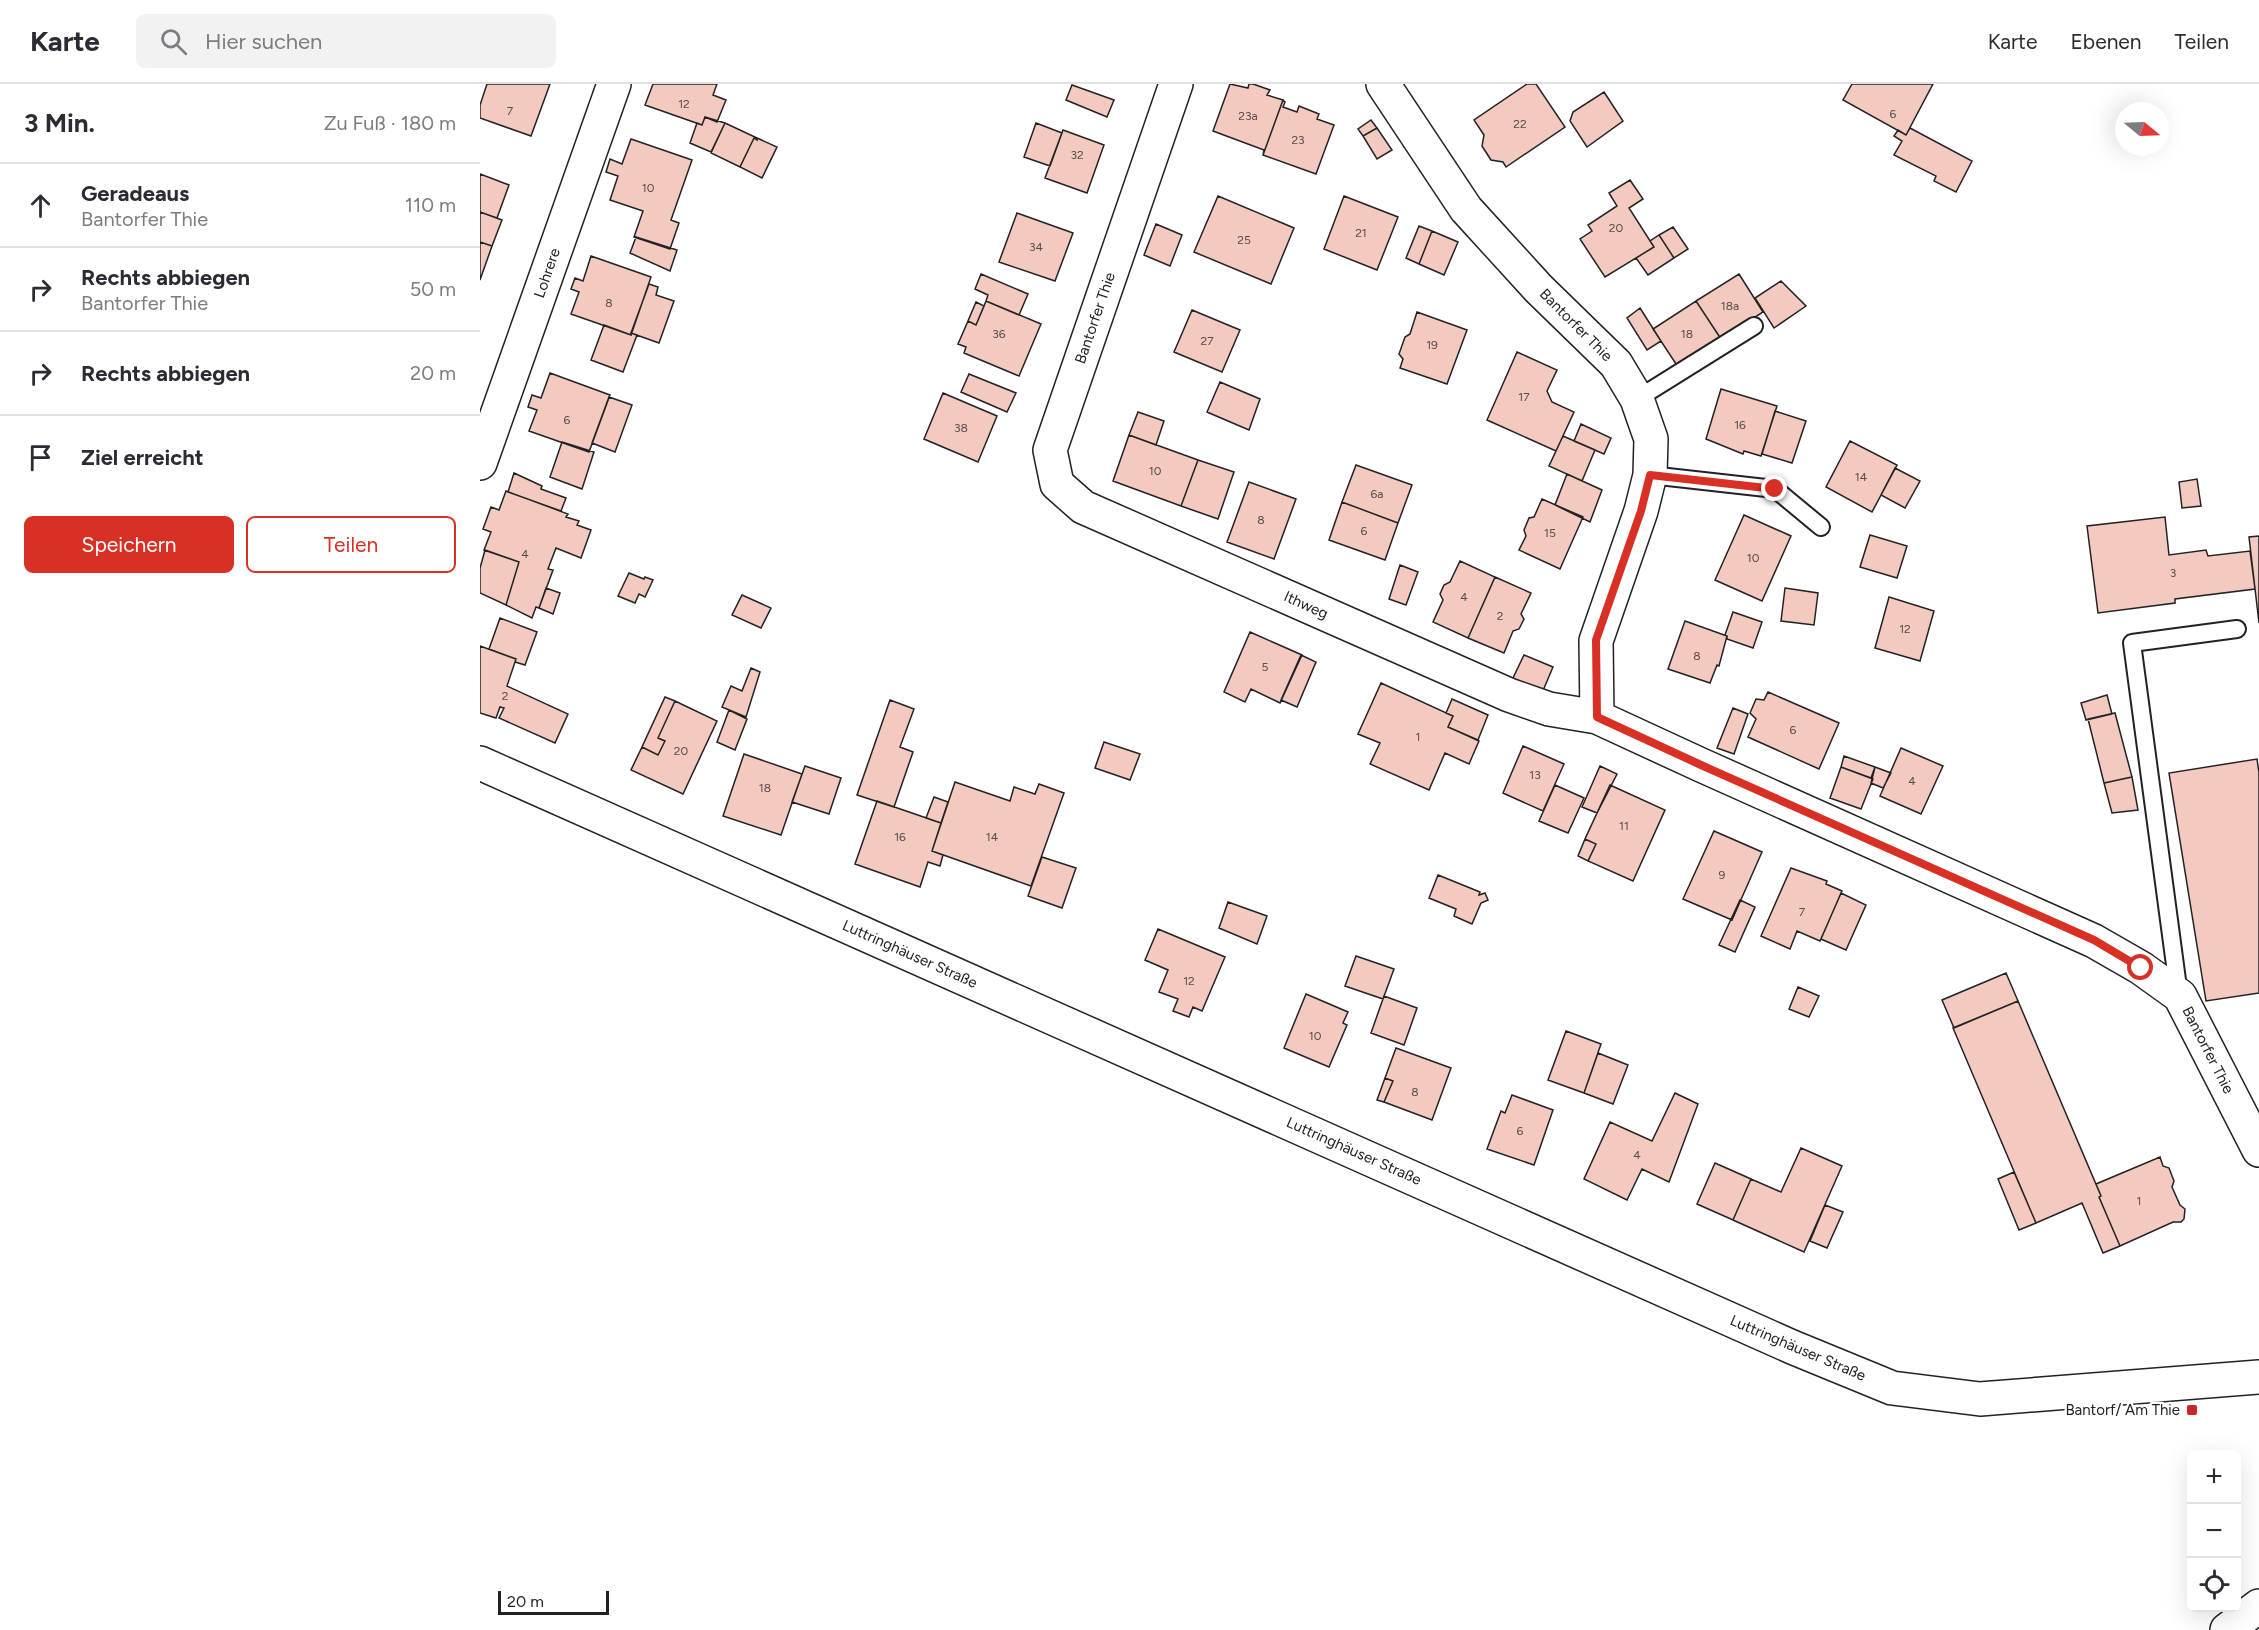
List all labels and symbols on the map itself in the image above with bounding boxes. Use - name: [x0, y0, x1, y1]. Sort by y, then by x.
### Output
- house number: 12: [678, 97, 690, 111]
- north arrow: [2115, 102, 2169, 156]
- house number: 7: [507, 104, 514, 118]
- house number: 6: [1890, 107, 1897, 121]
- house number: 23a: [1238, 109, 1258, 123]
- house number: 22: [1513, 117, 1527, 131]
- house number: 23: [1291, 133, 1305, 147]
- house number: 32: [1070, 148, 1084, 162]
- house number: 10: [642, 181, 655, 195]
- house number: 20: [1609, 221, 1624, 235]
- house number: 21: [1355, 226, 1367, 240]
- house number: 25: [1237, 233, 1251, 247]
- house number: 34: [1029, 240, 1044, 254]
- street label: Lohrere: [530, 246, 564, 300]
- street label: Bantorfer Thie: [1071, 270, 1119, 366]
- street label: Bantorfer Thie: [1536, 285, 1616, 365]
- house number: 8: [605, 296, 613, 310]
- house number: 18a: [1721, 299, 1739, 313]
- house number: 36: [992, 327, 1006, 341]
- house number: 18: [1681, 327, 1693, 341]
- house number: 27: [1200, 334, 1214, 348]
- house number: 19: [1426, 338, 1438, 352]
- house number: 17: [1518, 390, 1530, 404]
- house number: 6: [564, 413, 571, 427]
- house number: 16: [1734, 418, 1746, 432]
- house number: 38: [954, 421, 968, 435]
- house number: 10: [1149, 464, 1162, 478]
- house number: 14: [1855, 470, 1868, 484]
- route end: [1761, 475, 1787, 501]
- house number: 6a: [1371, 487, 1383, 501]
- house number: 8: [1257, 513, 1265, 527]
- house number: 6: [1361, 524, 1368, 538]
- house number: 15: [1544, 526, 1556, 540]
- house number: 4: [521, 547, 529, 561]
- house number: 10: [1747, 551, 1760, 565]
- house number: 3: [2170, 566, 2176, 580]
- street label: Ithweg: [1281, 587, 1331, 623]
- house number: 4: [1460, 590, 1468, 604]
- house number: 2: [1497, 609, 1503, 623]
- house number: 12: [1899, 622, 1911, 636]
- house number: 8: [1693, 649, 1701, 663]
- house number: 5: [1262, 660, 1269, 674]
- house number: 2: [502, 689, 508, 703]
- house number: 6: [1790, 723, 1797, 737]
- house number: 1: [1416, 730, 1420, 744]
- house number: 20: [674, 744, 689, 758]
- house number: 13: [1529, 768, 1541, 782]
- house number: 4: [1908, 774, 1916, 788]
- house number: 18: [759, 781, 771, 795]
- house number: 11: [1619, 819, 1629, 833]
- house number: 16: [894, 830, 906, 844]
- house number: 14: [986, 830, 999, 844]
- house number: 9: [1719, 868, 1726, 882]
- house number: 7: [1799, 905, 1806, 919]
- street label: Luttringhäuser Straße: [840, 916, 980, 992]
- route start: [2127, 954, 2153, 980]
- house number: 12: [1183, 974, 1195, 988]
- street label: Bantorfer Thie: [2178, 1003, 2238, 1097]
- house number: 10: [1309, 1029, 1322, 1043]
- house number: 8: [1411, 1085, 1419, 1099]
- street label: Luttringhäuser Straße: [1284, 1113, 1424, 1189]
- house number: 6: [1517, 1124, 1524, 1138]
- house number: 4: [1633, 1148, 1641, 1162]
- house number: 1: [2137, 1194, 2141, 1208]
- street label: Luttringhäuser Straße: [1727, 1311, 1869, 1385]
- place label: Bantorf/ Am Thie: [2065, 1401, 2180, 1419]
- marker: Bantorf/ Am Thie: [2185, 1403, 2199, 1417]
- scale bar: [498, 1588, 609, 1616]

